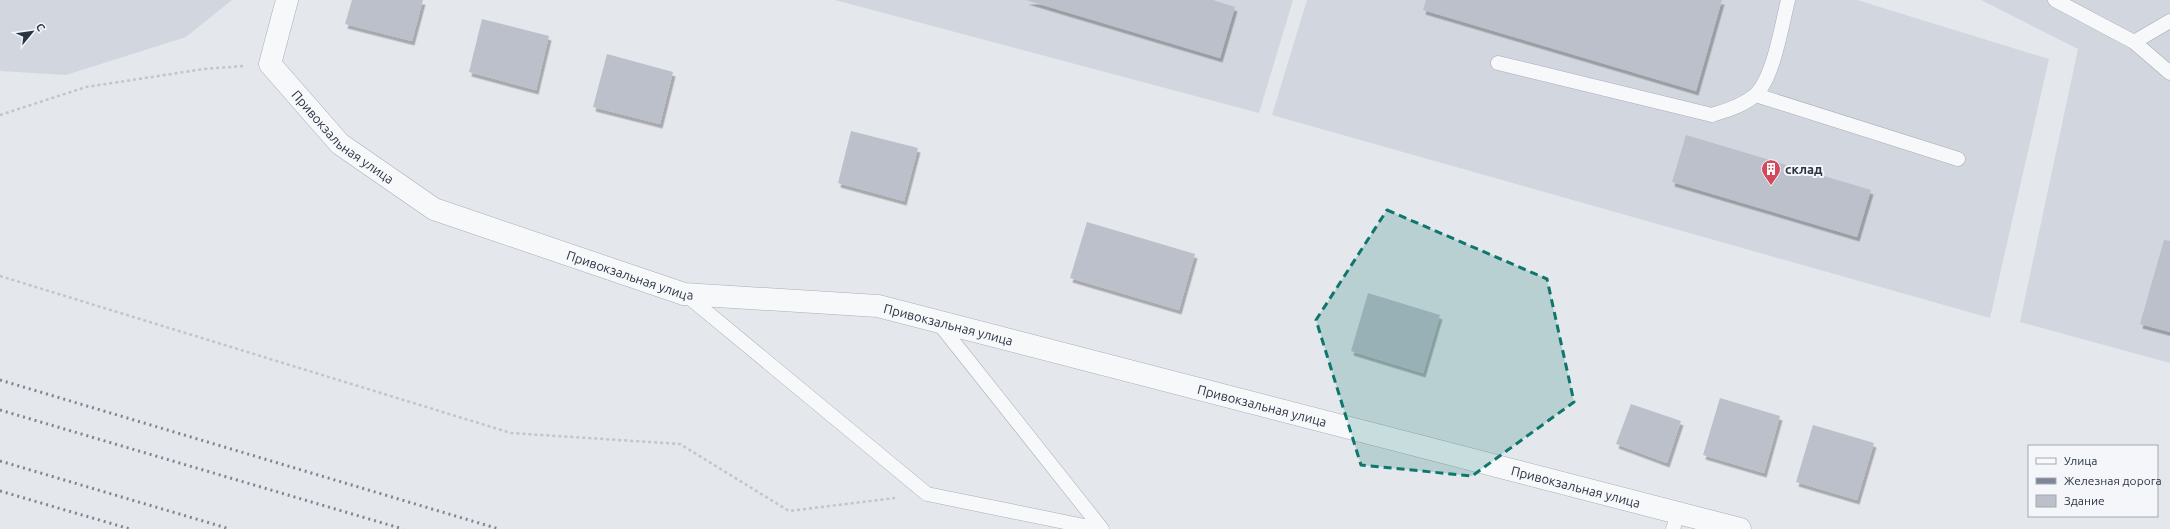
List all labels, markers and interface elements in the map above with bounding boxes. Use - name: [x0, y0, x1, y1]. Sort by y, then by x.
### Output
- north arrow: [12, 12, 52, 52]
- text: С: [34, 21, 48, 33]
- street label: Привокзальная улица: [289, 87, 397, 186]
- building icon: склад: [1760, 158, 1782, 186]
- place label: склад: [1785, 162, 1823, 176]
- street label: Привокзальная улица: [565, 248, 694, 302]
- street label: Привокзальная улица: [882, 301, 1015, 348]
- street label: Привокзальная улица: [1196, 382, 1328, 429]
- legend: [2028, 445, 2158, 517]
- text: Улица: [2064, 454, 2097, 467]
- street label: Привокзальная улица: [1510, 463, 1642, 510]
- text: Железная дорога: [2064, 474, 2162, 487]
- text: Здание: [2064, 494, 2105, 507]

